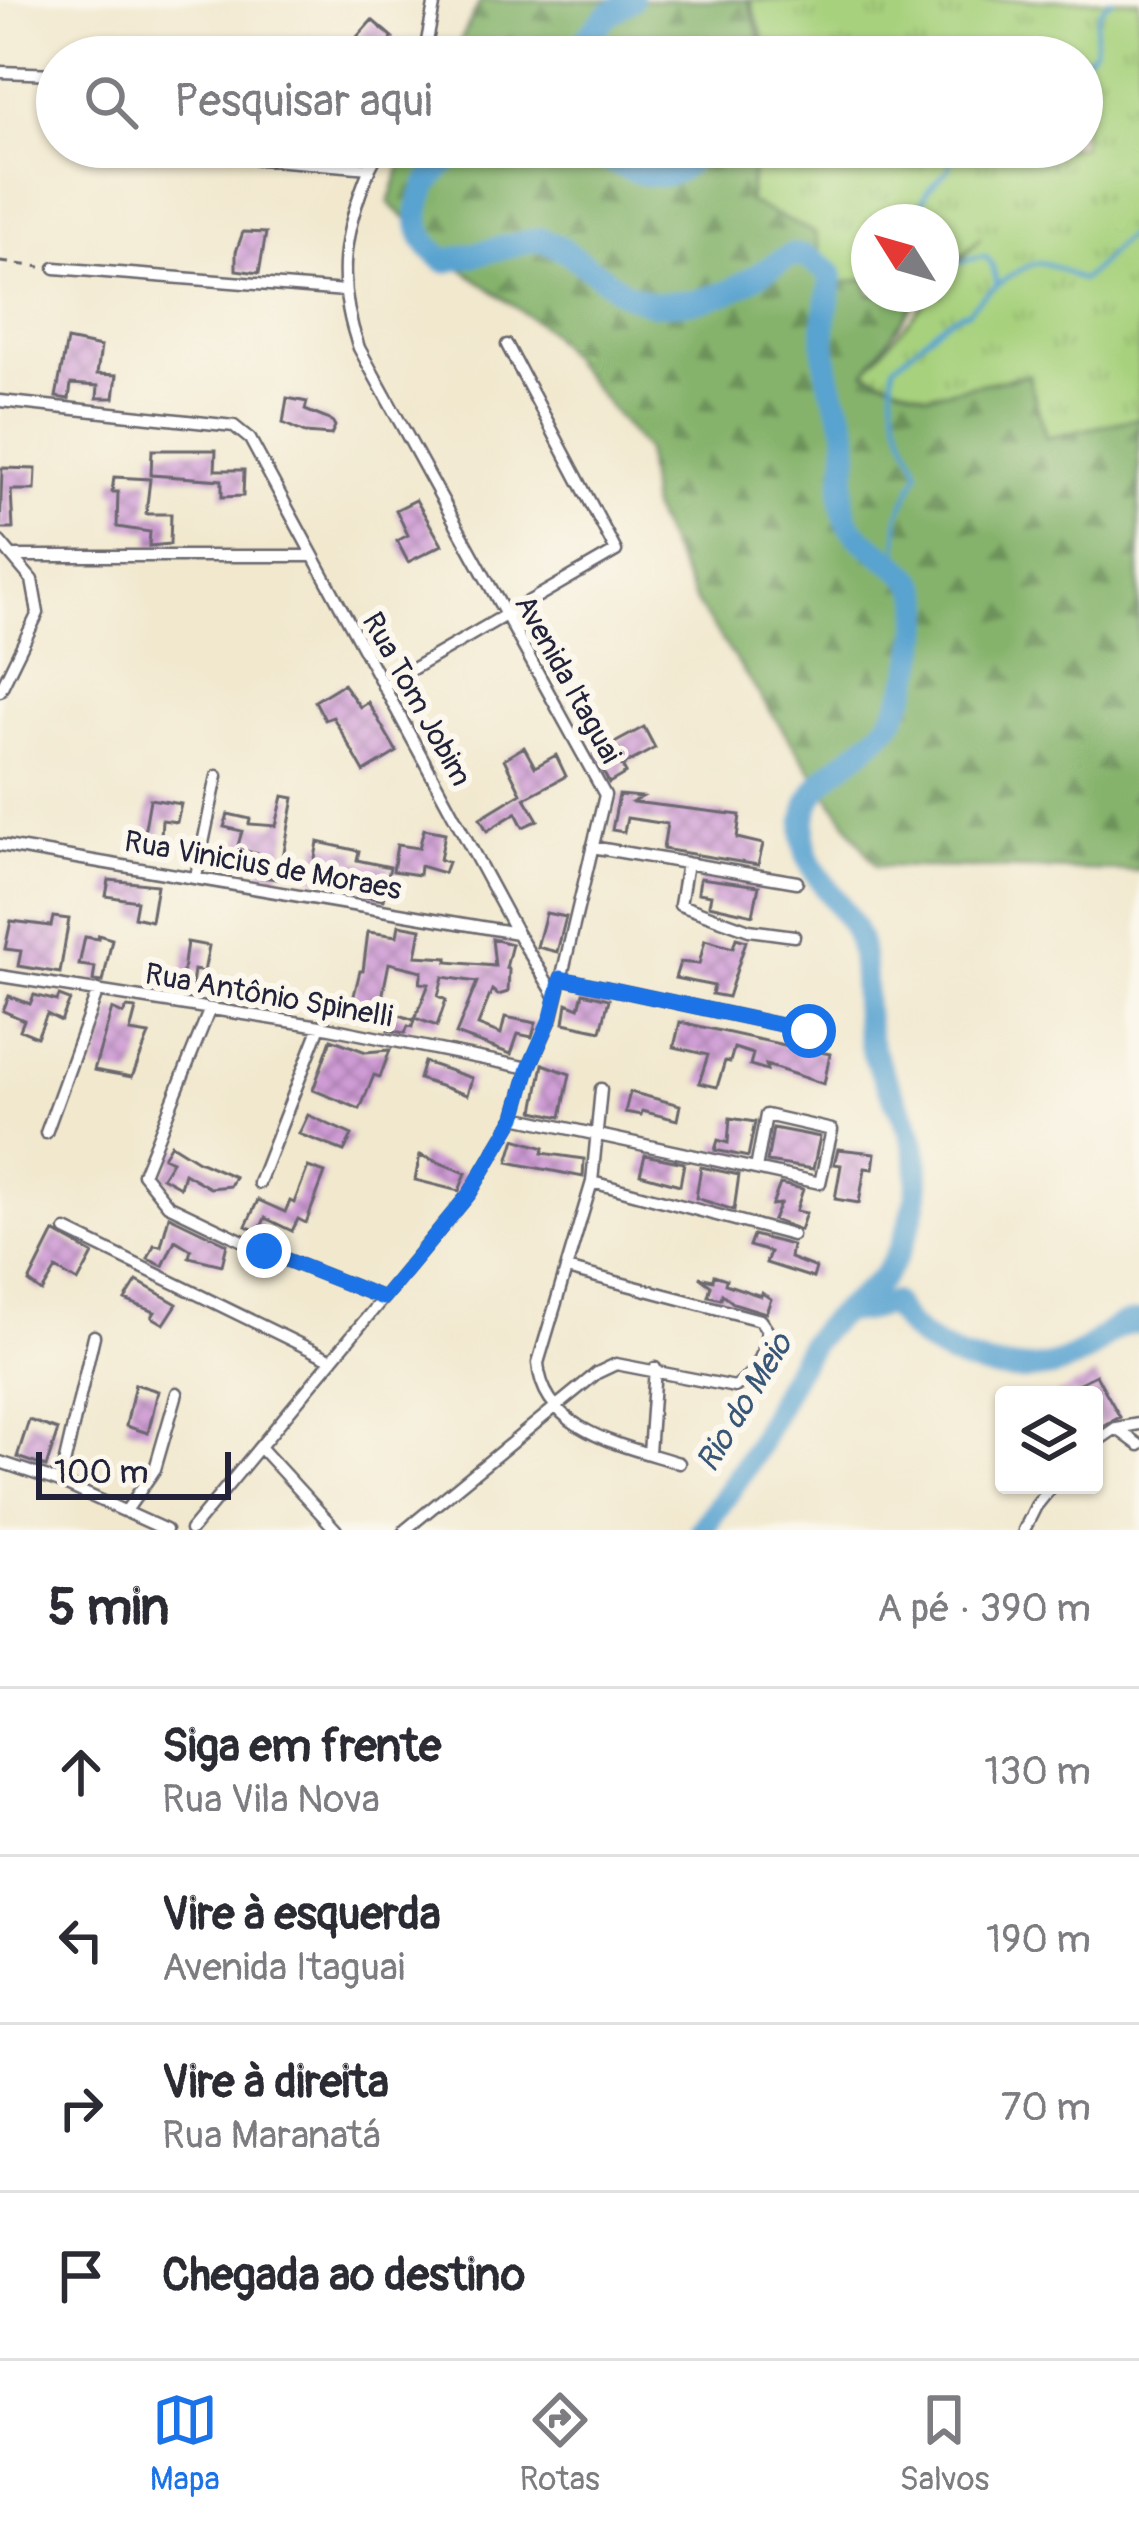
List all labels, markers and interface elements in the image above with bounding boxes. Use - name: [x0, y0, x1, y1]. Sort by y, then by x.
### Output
- search box: [36, 36, 1103, 168]
- icon: search: [78, 69, 144, 135]
- text: Pesquisar aqui: [174, 74, 432, 130]
- north arrow: [851, 204, 959, 312]
- street label: Avenida Itaguai: [506, 589, 629, 770]
- street label: Rua Tom Jobim: [354, 606, 480, 793]
- street label: Rua Vinicius de Moraes: [121, 823, 404, 908]
- street label: Rua Antônio Spinelli: [142, 956, 396, 1035]
- route start: [782, 1004, 836, 1058]
- route end: [237, 1224, 291, 1278]
- water label: Rio do Meio: [687, 1324, 803, 1479]
- map controls: [995, 1386, 1103, 1494]
- button: layers: [995, 1386, 1103, 1494]
- scale bar: [36, 1446, 231, 1499]
- text: 100 m: [54, 1452, 148, 1493]
- text: 5 min: [48, 1576, 169, 1640]
- text: A pé · 390 m: [877, 1584, 1091, 1633]
- text: Siga em frente: [162, 1719, 441, 1775]
- icon: ahead: [48, 1739, 114, 1805]
- text: 130 m: [984, 1747, 1091, 1796]
- text: Rua Vila Nova: [162, 1775, 380, 1824]
- text: Vire à esquerda: [162, 1887, 441, 1943]
- icon: left: [48, 1907, 114, 1973]
- text: 190 m: [986, 1915, 1091, 1964]
- text: Avenida Itaguai: [162, 1943, 405, 1992]
- text: Vire à direita: [162, 2055, 389, 2111]
- icon: right: [48, 2075, 114, 2141]
- text: 70 m: [1001, 2083, 1091, 2132]
- text: Rua Maranatá: [162, 2111, 381, 2160]
- icon: arrive: [48, 2243, 114, 2309]
- text: Chegada ao destino: [162, 2248, 525, 2304]
- tab: Mapa: [150, 2387, 220, 2500]
- tab: Rotas: [520, 2387, 600, 2500]
- tab: Salvos: [899, 2387, 989, 2500]

